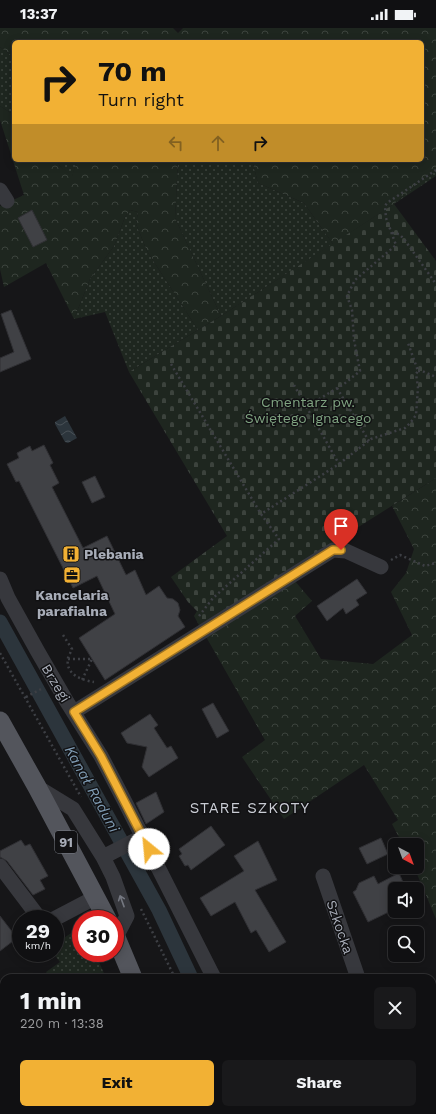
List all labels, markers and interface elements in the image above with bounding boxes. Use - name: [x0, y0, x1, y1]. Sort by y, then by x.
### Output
- text: 13:37: [20, 5, 58, 23]
- text: 70 m: [98, 55, 167, 88]
- icon: right: [32, 56, 84, 108]
- text: Turn right: [98, 89, 184, 110]
- icon: left: [165, 132, 187, 154]
- icon: ahead: [207, 132, 229, 154]
- icon: right: [249, 132, 271, 154]
- park label: Cmentarz pw. Świętego Ignacego: [245, 394, 371, 426]
- pin: [324, 509, 358, 550]
- icon: arrive: [330, 515, 352, 537]
- building icon: Plebania: [61, 544, 81, 564]
- place label: Plebania: [84, 546, 145, 562]
- office icon: Kancelaria parafialna: [62, 565, 82, 585]
- place label: Kancelaria parafialna: [35, 587, 110, 619]
- street label: Brzegi: [38, 661, 74, 705]
- water label: Kanał Raduni: [61, 743, 124, 836]
- district label: STARE SZKOTY: [190, 799, 310, 817]
- position arrow: [128, 828, 170, 870]
- road number: 91: [55, 831, 77, 853]
- north arrow: [388, 838, 424, 874]
- map controls: [388, 838, 424, 962]
- button: sound: [388, 882, 424, 918]
- one-way arrow: [117, 896, 125, 908]
- street label: Szkocka: [323, 898, 357, 956]
- speed limit sign: 30: [72, 910, 124, 962]
- text: 29: [26, 919, 50, 943]
- button: search: [388, 926, 424, 962]
- text: km/h: [25, 940, 51, 951]
- text: 1 min: [20, 987, 82, 1015]
- button: close: [374, 987, 416, 1029]
- text: 220 m · 13:38: [20, 1016, 104, 1031]
- button: Exit: [20, 1060, 214, 1106]
- button: Share: [222, 1060, 416, 1106]

